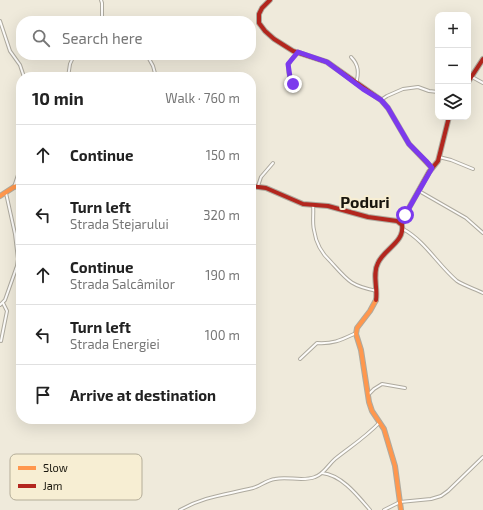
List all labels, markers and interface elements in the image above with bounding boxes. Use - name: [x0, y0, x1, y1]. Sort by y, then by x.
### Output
- map controls: [435, 12, 471, 120]
- button: +: [435, 12, 471, 48]
- search box: [16, 16, 256, 60]
- icon: search: [30, 27, 52, 49]
- text: Search here: [62, 29, 143, 47]
- button: −: [435, 48, 471, 84]
- route end: [284, 75, 302, 93]
- button: layers: [435, 84, 471, 120]
- text: 10 min: [32, 88, 84, 108]
- text: Walk · 760 m: [165, 90, 240, 106]
- icon: ahead: [32, 144, 54, 166]
- text: Continue: [70, 146, 133, 164]
- text: 150 m: [206, 147, 240, 163]
- district label: Poduri: [340, 192, 390, 211]
- text: Turn left: [70, 198, 131, 216]
- icon: left: [32, 204, 54, 226]
- route start: [396, 206, 414, 224]
- text: 320 m: [203, 207, 240, 223]
- text: Strada Stejarului: [70, 216, 169, 232]
- text: Continue: [70, 258, 133, 276]
- icon: ahead: [32, 264, 54, 286]
- text: 190 m: [205, 267, 240, 283]
- text: Strada Salcâmilor: [70, 276, 175, 292]
- text: Turn left: [70, 318, 131, 336]
- icon: left: [32, 324, 54, 346]
- text: 100 m: [205, 327, 240, 343]
- text: Strada Energiei: [70, 336, 160, 352]
- icon: arrive: [32, 384, 54, 406]
- text: Arrive at destination: [70, 386, 216, 404]
- legend: [10, 454, 142, 500]
- text: Slow: [43, 461, 68, 474]
- text: Jam: [43, 479, 62, 492]

